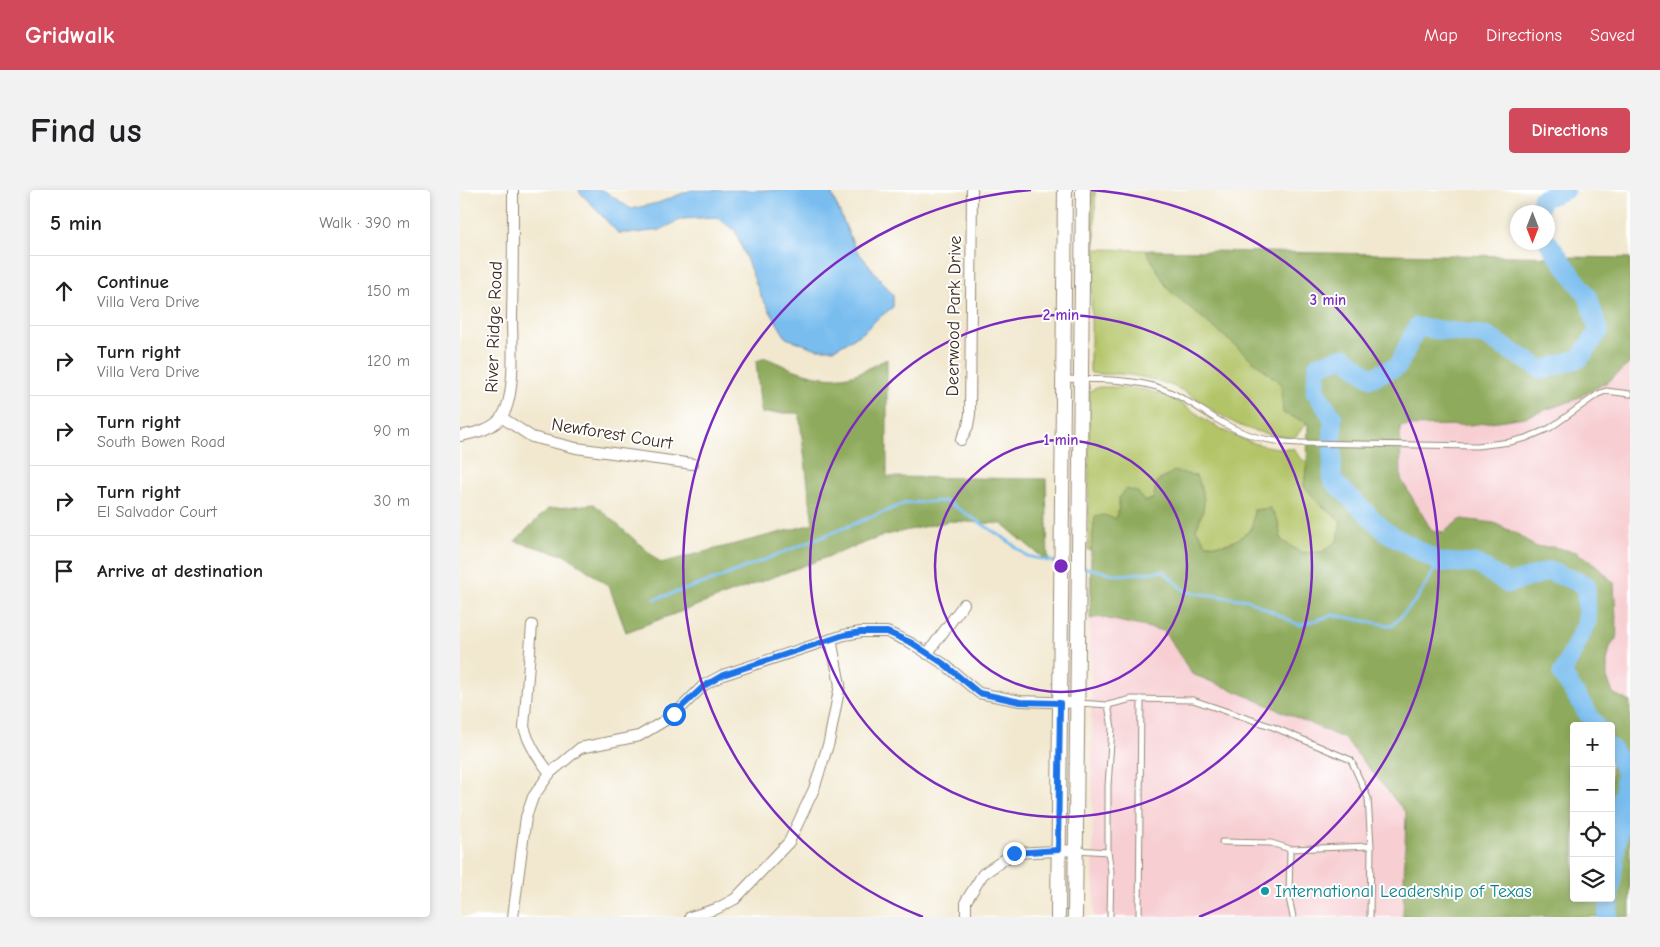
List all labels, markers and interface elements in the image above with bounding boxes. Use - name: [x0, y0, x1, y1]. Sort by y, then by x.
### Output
- text: Gridwalk: [25, 21, 114, 49]
- text: Map: [1424, 25, 1458, 46]
- text: Directions: [1486, 25, 1562, 46]
- text: Saved: [1590, 25, 1635, 46]
- button: Directions: [1509, 108, 1630, 153]
- text: Find us: [30, 110, 142, 151]
- north arrow: [1510, 205, 1555, 250]
- text: 5 min: [50, 211, 102, 235]
- text: Walk · 390 m: [319, 214, 410, 232]
- street label: Deerwood Park Drive: [942, 235, 966, 397]
- street label: River Ridge Road: [481, 261, 507, 393]
- text: Continue: [97, 271, 169, 293]
- icon: ahead: [50, 277, 78, 305]
- text: 150 m: [367, 282, 410, 300]
- text: 3 min: [1310, 291, 1346, 309]
- text: Villa Vera Drive: [97, 293, 200, 311]
- text: 2 min: [1043, 306, 1079, 324]
- text: Turn right: [97, 341, 181, 363]
- icon: right: [50, 347, 78, 375]
- text: 120 m: [367, 352, 410, 370]
- text: Villa Vera Drive: [97, 363, 200, 381]
- text: Turn right: [97, 411, 181, 433]
- street label: Newforest Court: [550, 414, 675, 454]
- icon: right: [50, 417, 78, 445]
- text: 90 m: [373, 422, 410, 440]
- text: 1 min: [1044, 431, 1078, 449]
- text: South Bowen Road: [97, 433, 225, 451]
- text: Turn right: [97, 481, 181, 503]
- icon: right: [50, 487, 78, 515]
- text: 30 m: [374, 492, 410, 510]
- text: El Salvador Court: [97, 503, 217, 521]
- icon: arrive: [50, 557, 78, 585]
- centre of rings: [1052, 557, 1070, 575]
- text: Arrive at destination: [97, 560, 263, 582]
- route start: [663, 703, 686, 726]
- map controls: [1570, 722, 1615, 902]
- button: +: [1570, 722, 1615, 767]
- button: −: [1570, 767, 1615, 812]
- button: locate: [1570, 812, 1615, 857]
- route end: [1003, 842, 1026, 865]
- button: layers: [1570, 857, 1615, 902]
- place label: International Leadership of Texas: [1275, 881, 1532, 902]
- marker: International Leadership of Texas: [1259, 885, 1271, 897]

